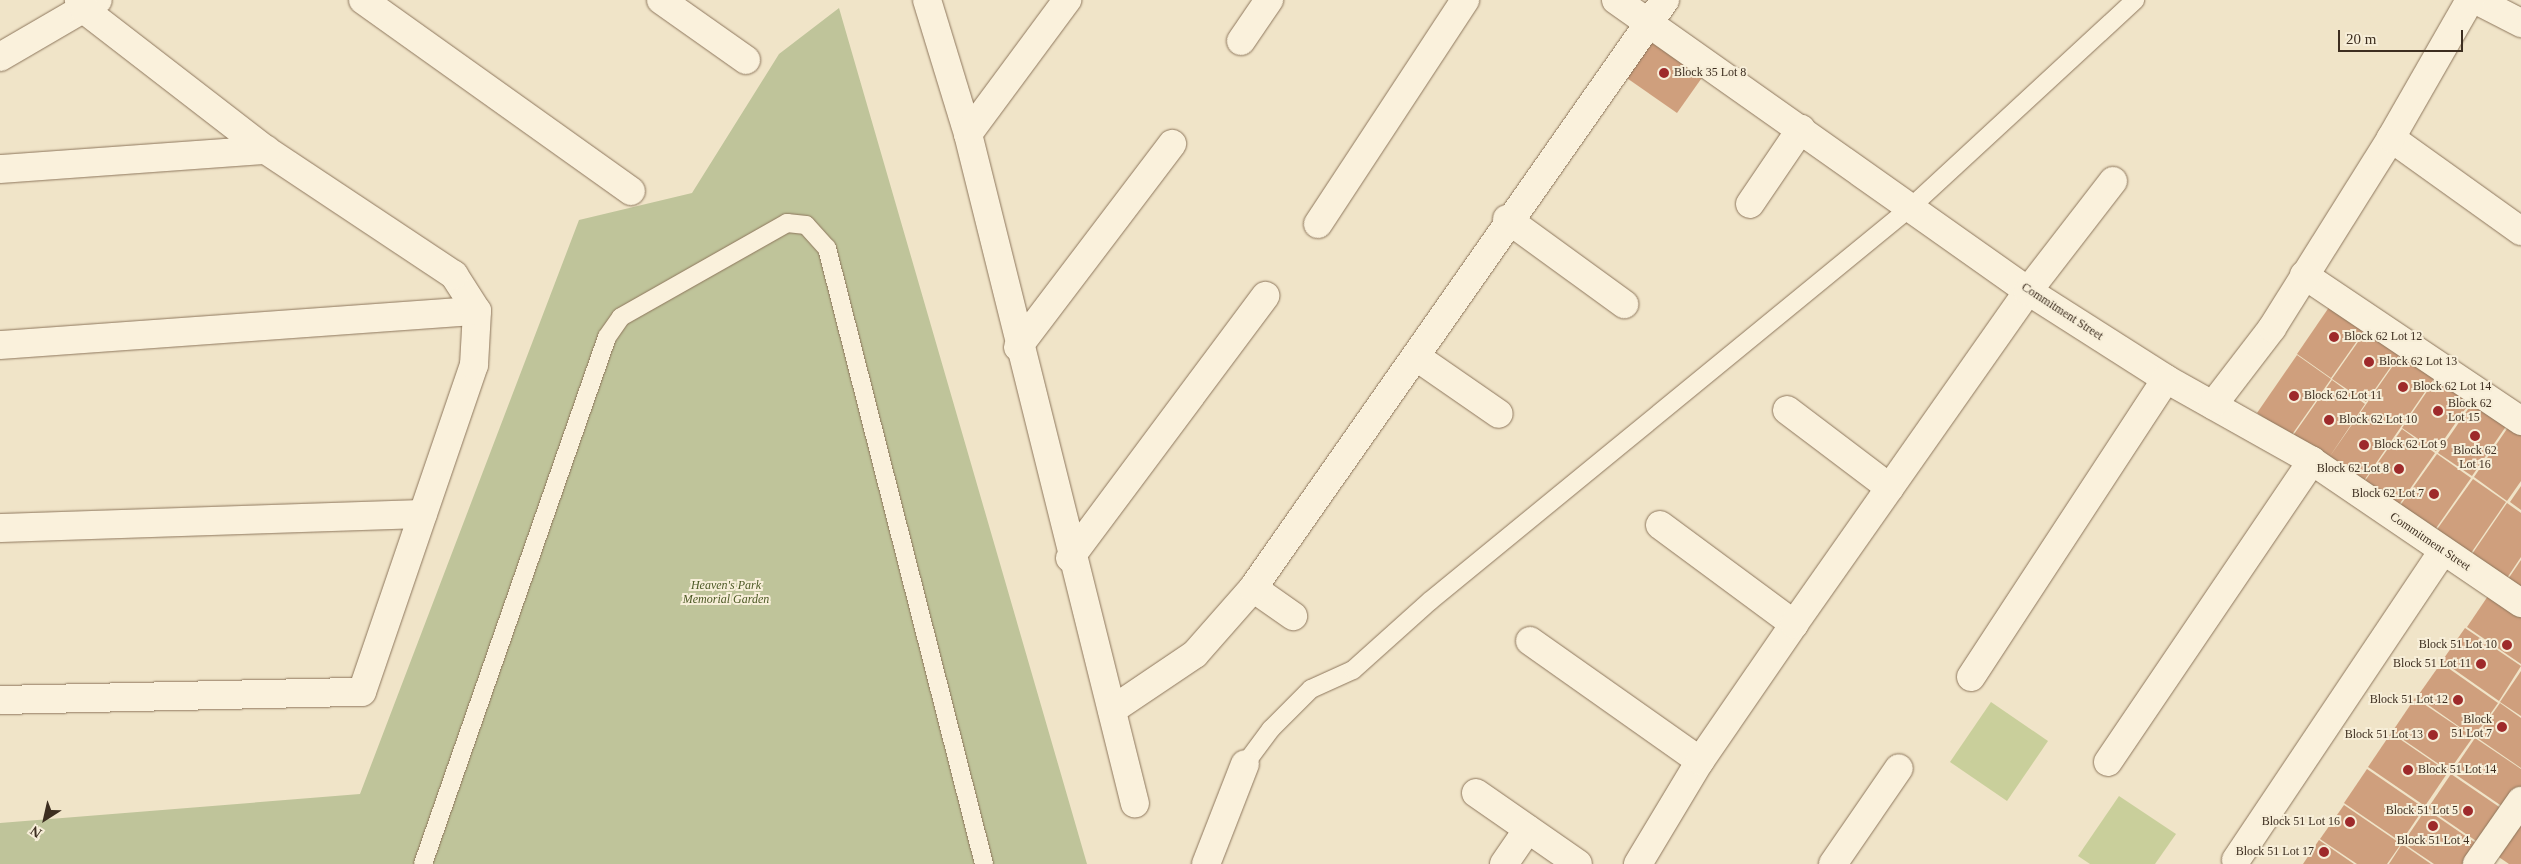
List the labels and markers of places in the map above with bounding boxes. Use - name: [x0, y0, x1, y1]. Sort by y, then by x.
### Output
- place label: Block 35 Lot 8: [1674, 66, 1746, 80]
- marker: Block 35 Lot 8: [1658, 67, 1670, 79]
- place label: Block 62 Lot 12: [2344, 330, 2422, 344]
- marker: Block 62 Lot 12: [2328, 331, 2340, 343]
- place label: Block 62 Lot 13: [2379, 355, 2457, 369]
- marker: Block 62 Lot 13: [2363, 356, 2375, 368]
- place label: Block 62 Lot 14: [2413, 380, 2491, 394]
- marker: Block 62 Lot 14: [2397, 381, 2409, 393]
- place label: Block 62 Lot 11: [2304, 389, 2382, 403]
- marker: Block 62 Lot 11: [2288, 390, 2300, 402]
- place label: Block 62 Lot 15: [2448, 397, 2492, 425]
- marker: Block 62 Lot 15: [2432, 405, 2444, 417]
- place label: Block 62 Lot 10: [2339, 413, 2417, 427]
- marker: Block 62 Lot 10: [2323, 414, 2335, 426]
- marker: Block 62 Lot 16: [2469, 430, 2481, 442]
- place label: Block 62 Lot 9: [2374, 438, 2446, 452]
- marker: Block 62 Lot 9: [2358, 439, 2370, 451]
- place label: Block 62 Lot 16: [2453, 444, 2497, 472]
- place label: Block 62 Lot 8: [2317, 462, 2389, 476]
- marker: Block 62 Lot 8: [2393, 463, 2405, 475]
- place label: Block 62 Lot 7: [2352, 487, 2424, 501]
- marker: Block 62 Lot 7: [2428, 488, 2440, 500]
- place label: Block 51 Lot 10: [2419, 638, 2497, 652]
- marker: Block 51 Lot 10: [2501, 639, 2513, 651]
- place label: Block 51 Lot 11: [2393, 657, 2471, 671]
- marker: Block 51 Lot 11: [2475, 658, 2487, 670]
- place label: Block 51 Lot 12: [2370, 693, 2448, 707]
- marker: Block 51 Lot 12: [2452, 694, 2464, 706]
- place label: Block 51 Lot 7: [2451, 713, 2492, 741]
- marker: Block 51 Lot 7: [2496, 721, 2508, 733]
- place label: Block 51 Lot 13: [2345, 728, 2423, 742]
- marker: Block 51 Lot 13: [2427, 729, 2439, 741]
- place label: Block 51 Lot 14: [2418, 763, 2496, 777]
- marker: Block 51 Lot 14: [2402, 764, 2414, 776]
- place label: Block 51 Lot 5: [2386, 804, 2458, 818]
- marker: Block 51 Lot 5: [2462, 805, 2474, 817]
- place label: Block 51 Lot 16: [2262, 815, 2340, 829]
- marker: Block 51 Lot 16: [2344, 816, 2356, 828]
- marker: Block 51 Lot 4: [2427, 820, 2439, 832]
- place label: Block 51 Lot 4: [2397, 834, 2469, 848]
- place label: Block 51 Lot 17: [2236, 845, 2314, 859]
- marker: Block 51 Lot 17: [2318, 846, 2330, 858]

